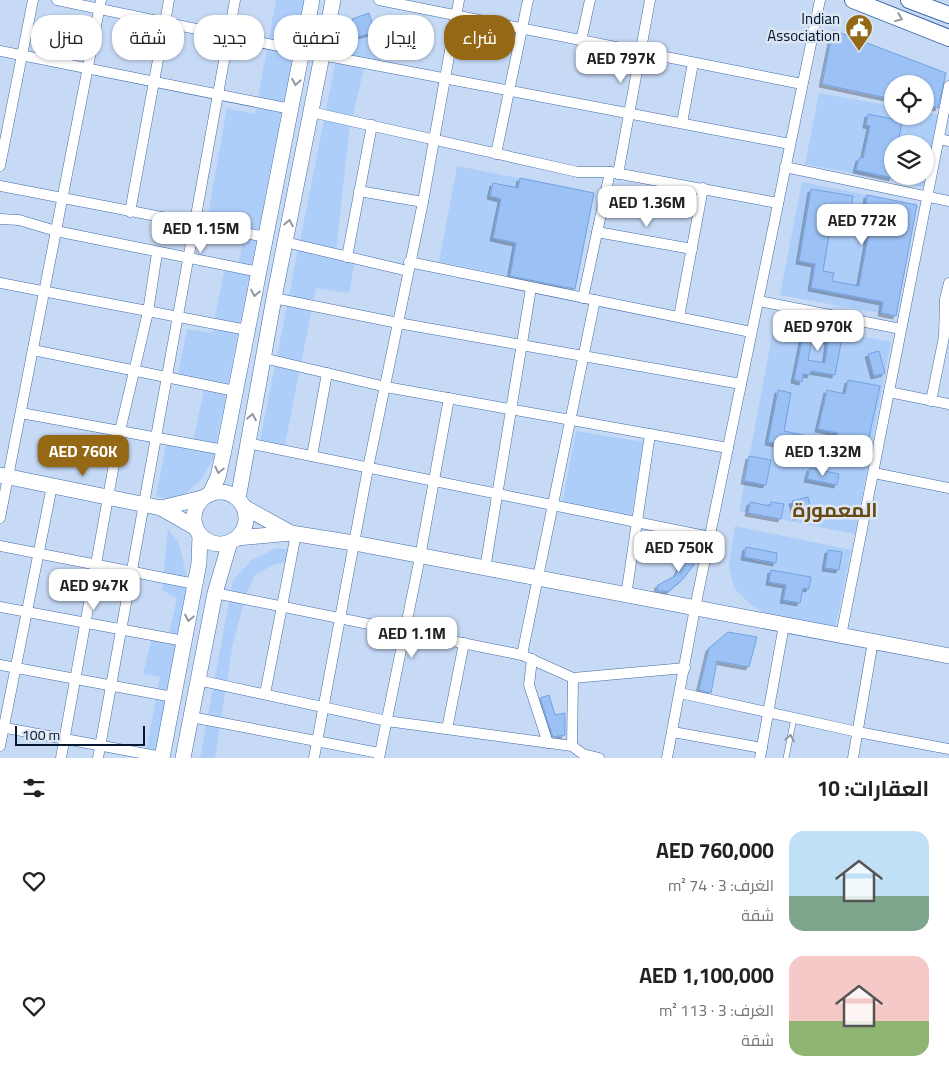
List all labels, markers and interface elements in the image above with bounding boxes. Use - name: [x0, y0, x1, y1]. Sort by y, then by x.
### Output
- place label: Indian Association: [767, 4, 840, 50]
- one-way arrow: [894, 12, 902, 22]
- public building icon: Indian Association: [844, 13, 874, 52]
- chip: منزل: [31, 15, 102, 60]
- chip: شقة: [112, 15, 184, 60]
- chip: جديد: [194, 15, 264, 60]
- chip: تصفية: [274, 15, 358, 60]
- chip: إيجار: [368, 15, 434, 60]
- chip: شراء: [444, 15, 515, 60]
- pin: AED 797K: [569, 42, 673, 84]
- text: AED 797K: [587, 43, 655, 73]
- map controls: [884, 75, 934, 185]
- button: locate: [884, 75, 934, 125]
- one-way arrow: [291, 78, 302, 87]
- button: layers: [884, 135, 934, 185]
- pin: AED 1.36M: [590, 186, 704, 228]
- text: AED 1.36M: [609, 187, 685, 217]
- pin: AED 772K: [810, 204, 914, 246]
- text: AED 772K: [828, 205, 896, 235]
- pin: AED 1.15M: [144, 212, 258, 254]
- text: AED 1.15M: [163, 213, 239, 243]
- one-way arrow: [283, 218, 293, 227]
- one-way arrow: [250, 289, 260, 298]
- pin: AED 970K: [766, 310, 870, 352]
- text: AED 970K: [784, 311, 852, 341]
- one-way arrow: [246, 412, 256, 421]
- pin: AED 760K: [31, 434, 135, 477]
- pin: AED 1.32M: [766, 434, 880, 477]
- text: AED 760K: [49, 436, 117, 466]
- text: AED 1.32M: [785, 436, 861, 466]
- one-way arrow: [214, 465, 225, 474]
- district label: المعمورة: [792, 491, 878, 528]
- pin: AED 750K: [627, 530, 731, 573]
- text: AED 750K: [645, 532, 713, 562]
- pin: AED 947K: [42, 568, 146, 611]
- text: AED 947K: [60, 570, 128, 600]
- one-way arrow: [184, 613, 194, 622]
- pin: AED 1.1M: [360, 616, 464, 659]
- text: AED 1.1M: [378, 618, 446, 648]
- text: 100 m: [22, 722, 60, 748]
- scale bar: [15, 723, 145, 746]
- one-way arrow: [784, 734, 794, 742]
- text: العقارات: 10: [817, 769, 929, 808]
- icon: filters: [20, 774, 48, 802]
- text: AED 760,000: [656, 831, 774, 870]
- icon: home: [829, 851, 889, 911]
- icon: heart: [20, 867, 48, 895]
- text: الغرف: 3 · 74 m²: [668, 870, 774, 900]
- text: شقة: [741, 900, 774, 930]
- text: AED 1,100,000: [639, 956, 774, 995]
- icon: home: [829, 976, 889, 1036]
- icon: heart: [20, 992, 48, 1020]
- text: الغرف: 3 · 113 m²: [659, 995, 774, 1025]
- text: شقة: [741, 1025, 774, 1055]

